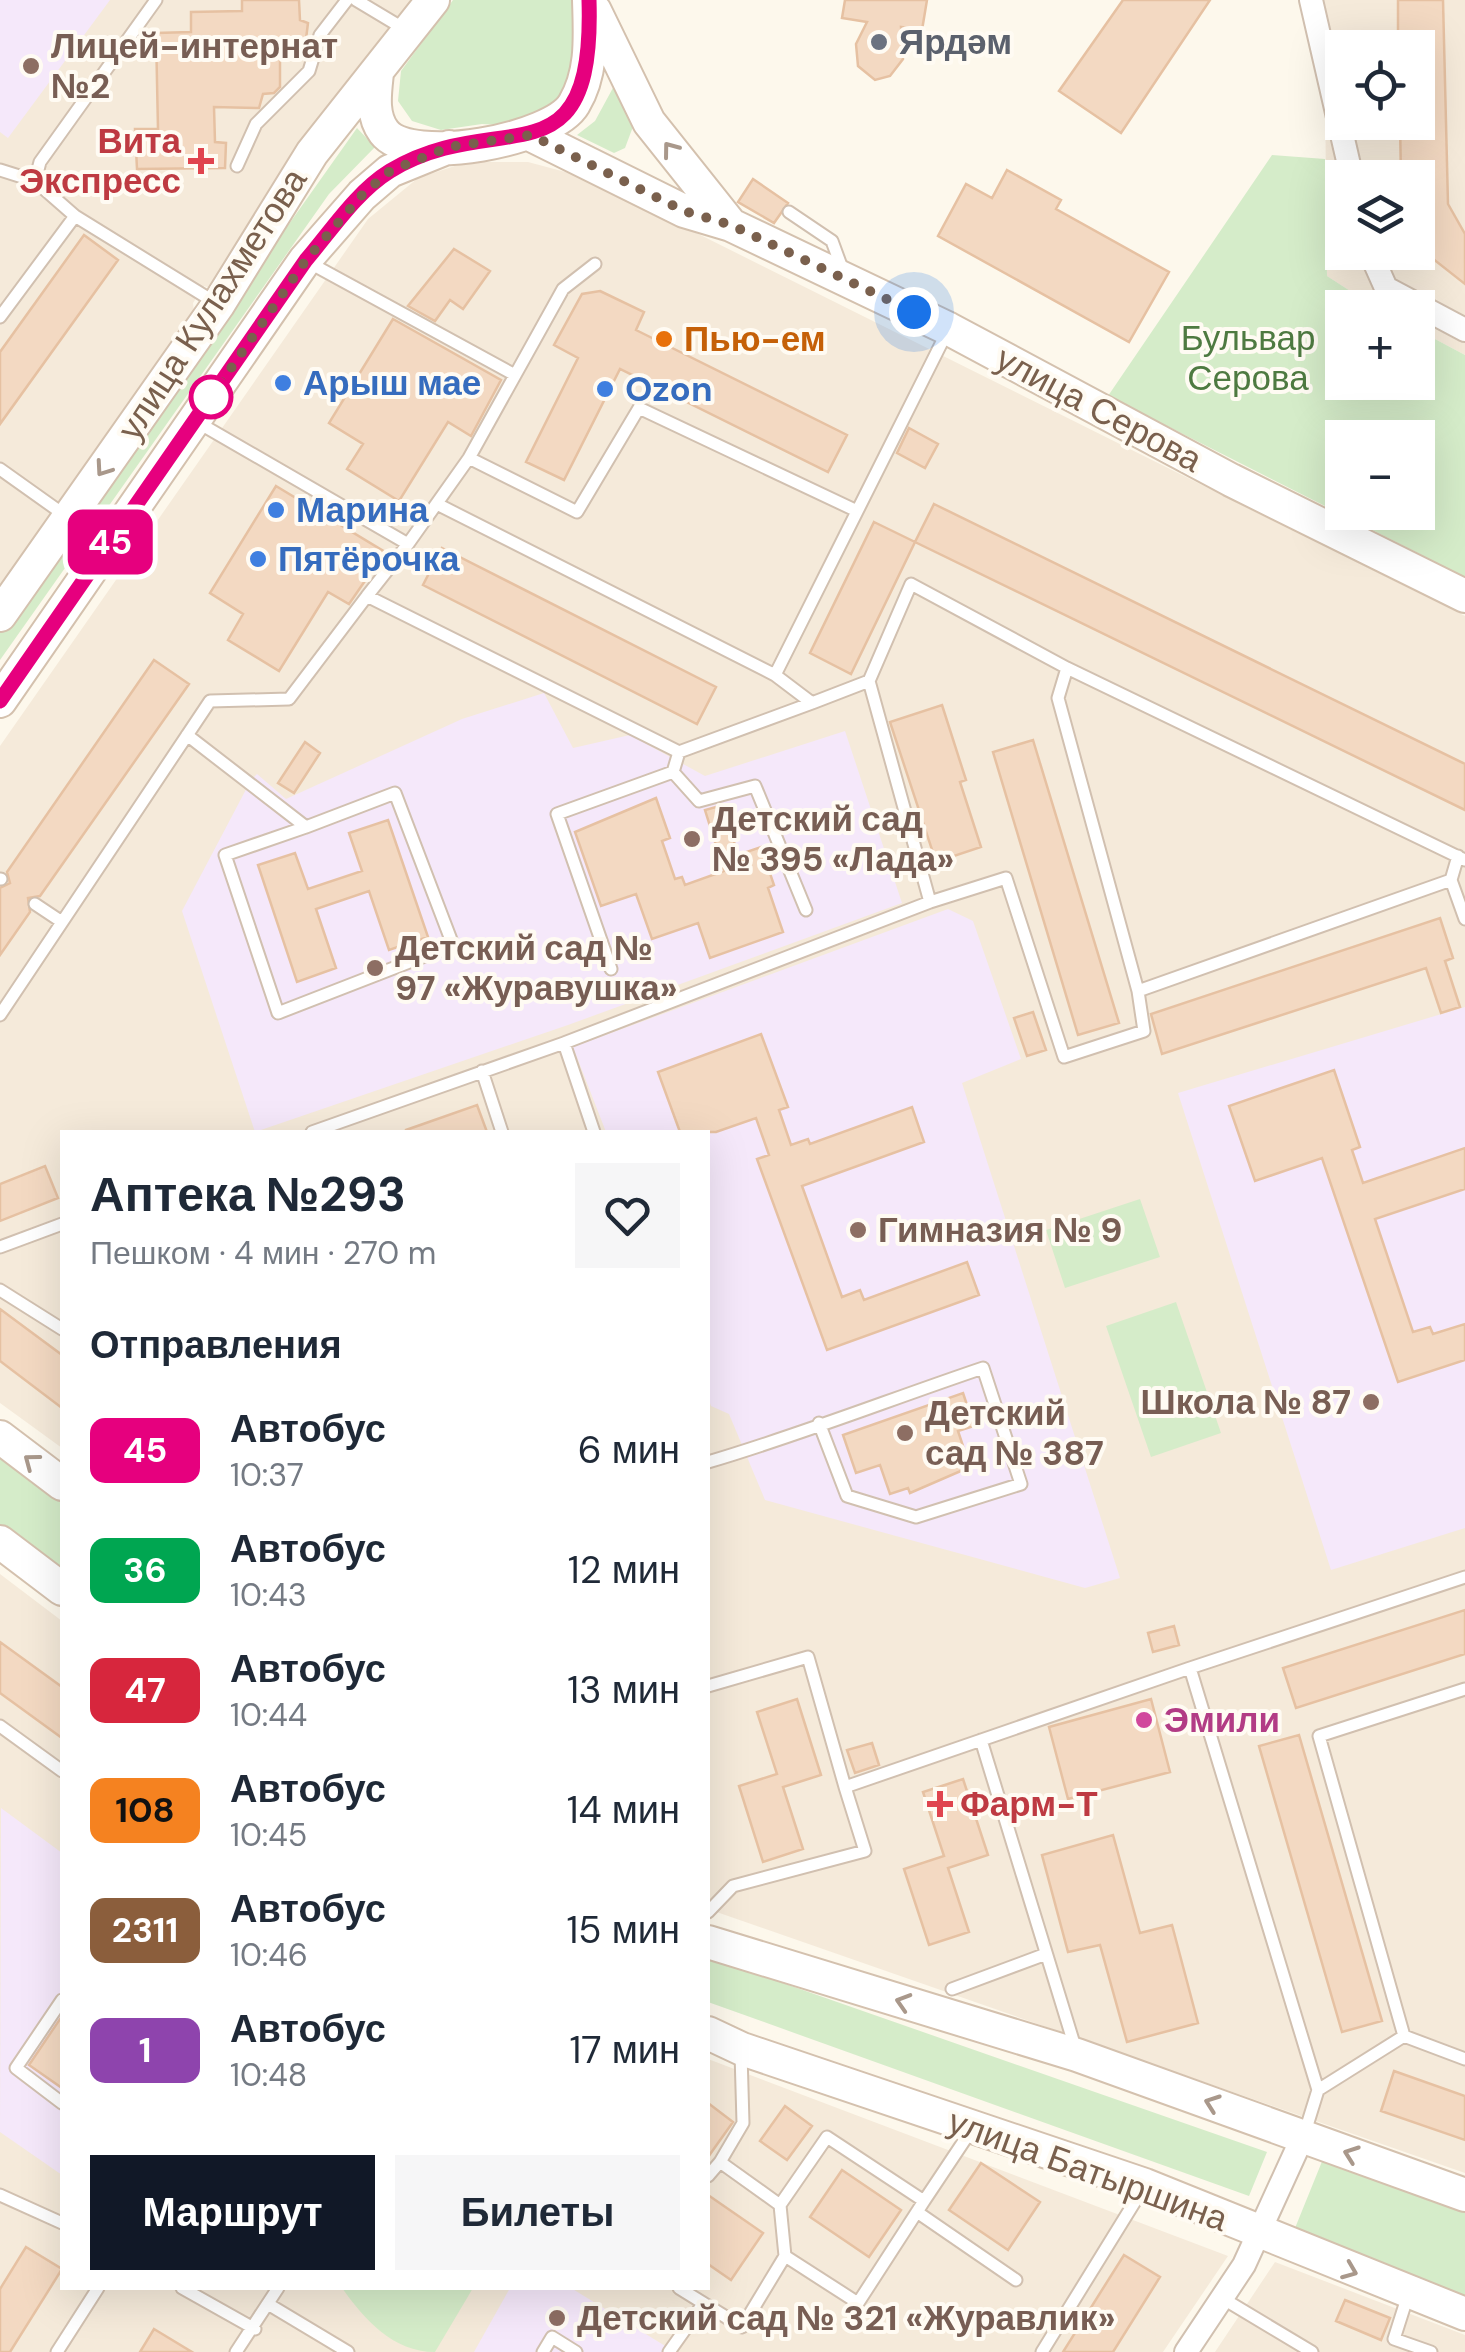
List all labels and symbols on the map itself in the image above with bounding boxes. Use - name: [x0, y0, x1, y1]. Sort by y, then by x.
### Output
- place label: Ярдәм: [899, 19, 1012, 65]
- place label: Лицей-интернат №2: [51, 23, 338, 109]
- marker: Ярдәм: [868, 31, 890, 53]
- marker: Лицей-интернат №2: [20, 55, 42, 77]
- place label: Вита Экспресс: [19, 118, 182, 204]
- one-way arrow: [665, 142, 682, 160]
- marker: Вита Экспресс: [190, 150, 212, 172]
- street label: улица Кулахметова: [107, 159, 317, 449]
- your location: [889, 287, 939, 337]
- park label: Бульвар Серова: [1181, 315, 1315, 401]
- place label: Пью-ем: [684, 316, 826, 362]
- marker: Пью-ем: [653, 328, 675, 350]
- street label: улица Серова: [988, 335, 1210, 483]
- place label: Арыш мае: [303, 360, 481, 406]
- place label: Ozon: [625, 366, 713, 412]
- marker: Арыш мае: [272, 372, 294, 394]
- unlabelled marker: [190, 376, 232, 418]
- marker: Ozon: [594, 378, 616, 400]
- one-way arrow: [97, 457, 115, 476]
- place label: Марина: [296, 487, 429, 533]
- marker: Марина: [265, 499, 287, 521]
- line badge: 45: [65, 510, 155, 574]
- place label: Пятёрочка: [278, 536, 460, 582]
- marker: Пятёрочка: [247, 548, 269, 570]
- place label: Детский сад № 395 «Лада»: [712, 796, 954, 882]
- marker: Детский сад № 395 «Лада»: [681, 828, 703, 850]
- place label: Детский сад № 97 «Журавушка»: [395, 925, 678, 1011]
- marker: Детский сад № 97 «Журавушка»: [364, 957, 386, 979]
- place label: Гимназия № 9: [878, 1207, 1122, 1253]
- marker: Гимназия № 9: [847, 1219, 869, 1241]
- place label: Школа № 87: [1141, 1379, 1351, 1425]
- place label: Детский сад № 387: [925, 1390, 1104, 1476]
- marker: Школа № 87: [1360, 1391, 1382, 1413]
- marker: Детский сад № 387: [894, 1422, 916, 1444]
- one-way arrow: [24, 1455, 42, 1472]
- place label: Эмили: [1164, 1697, 1280, 1743]
- marker: Эмили: [1133, 1709, 1155, 1731]
- place label: Фарм-Т: [960, 1781, 1098, 1827]
- marker: Фарм-Т: [929, 1793, 951, 1815]
- one-way arrow: [895, 1993, 912, 2014]
- one-way arrow: [1204, 2094, 1221, 2115]
- street label: улица Батыршина: [942, 2098, 1235, 2242]
- one-way arrow: [1344, 2145, 1361, 2166]
- one-way arrow: [1341, 2260, 1358, 2280]
- place label: Детский сад № 321 «Журавлик»: [577, 2295, 1115, 2341]
- marker: Детский сад № 321 «Журавлик»: [546, 2307, 568, 2329]

